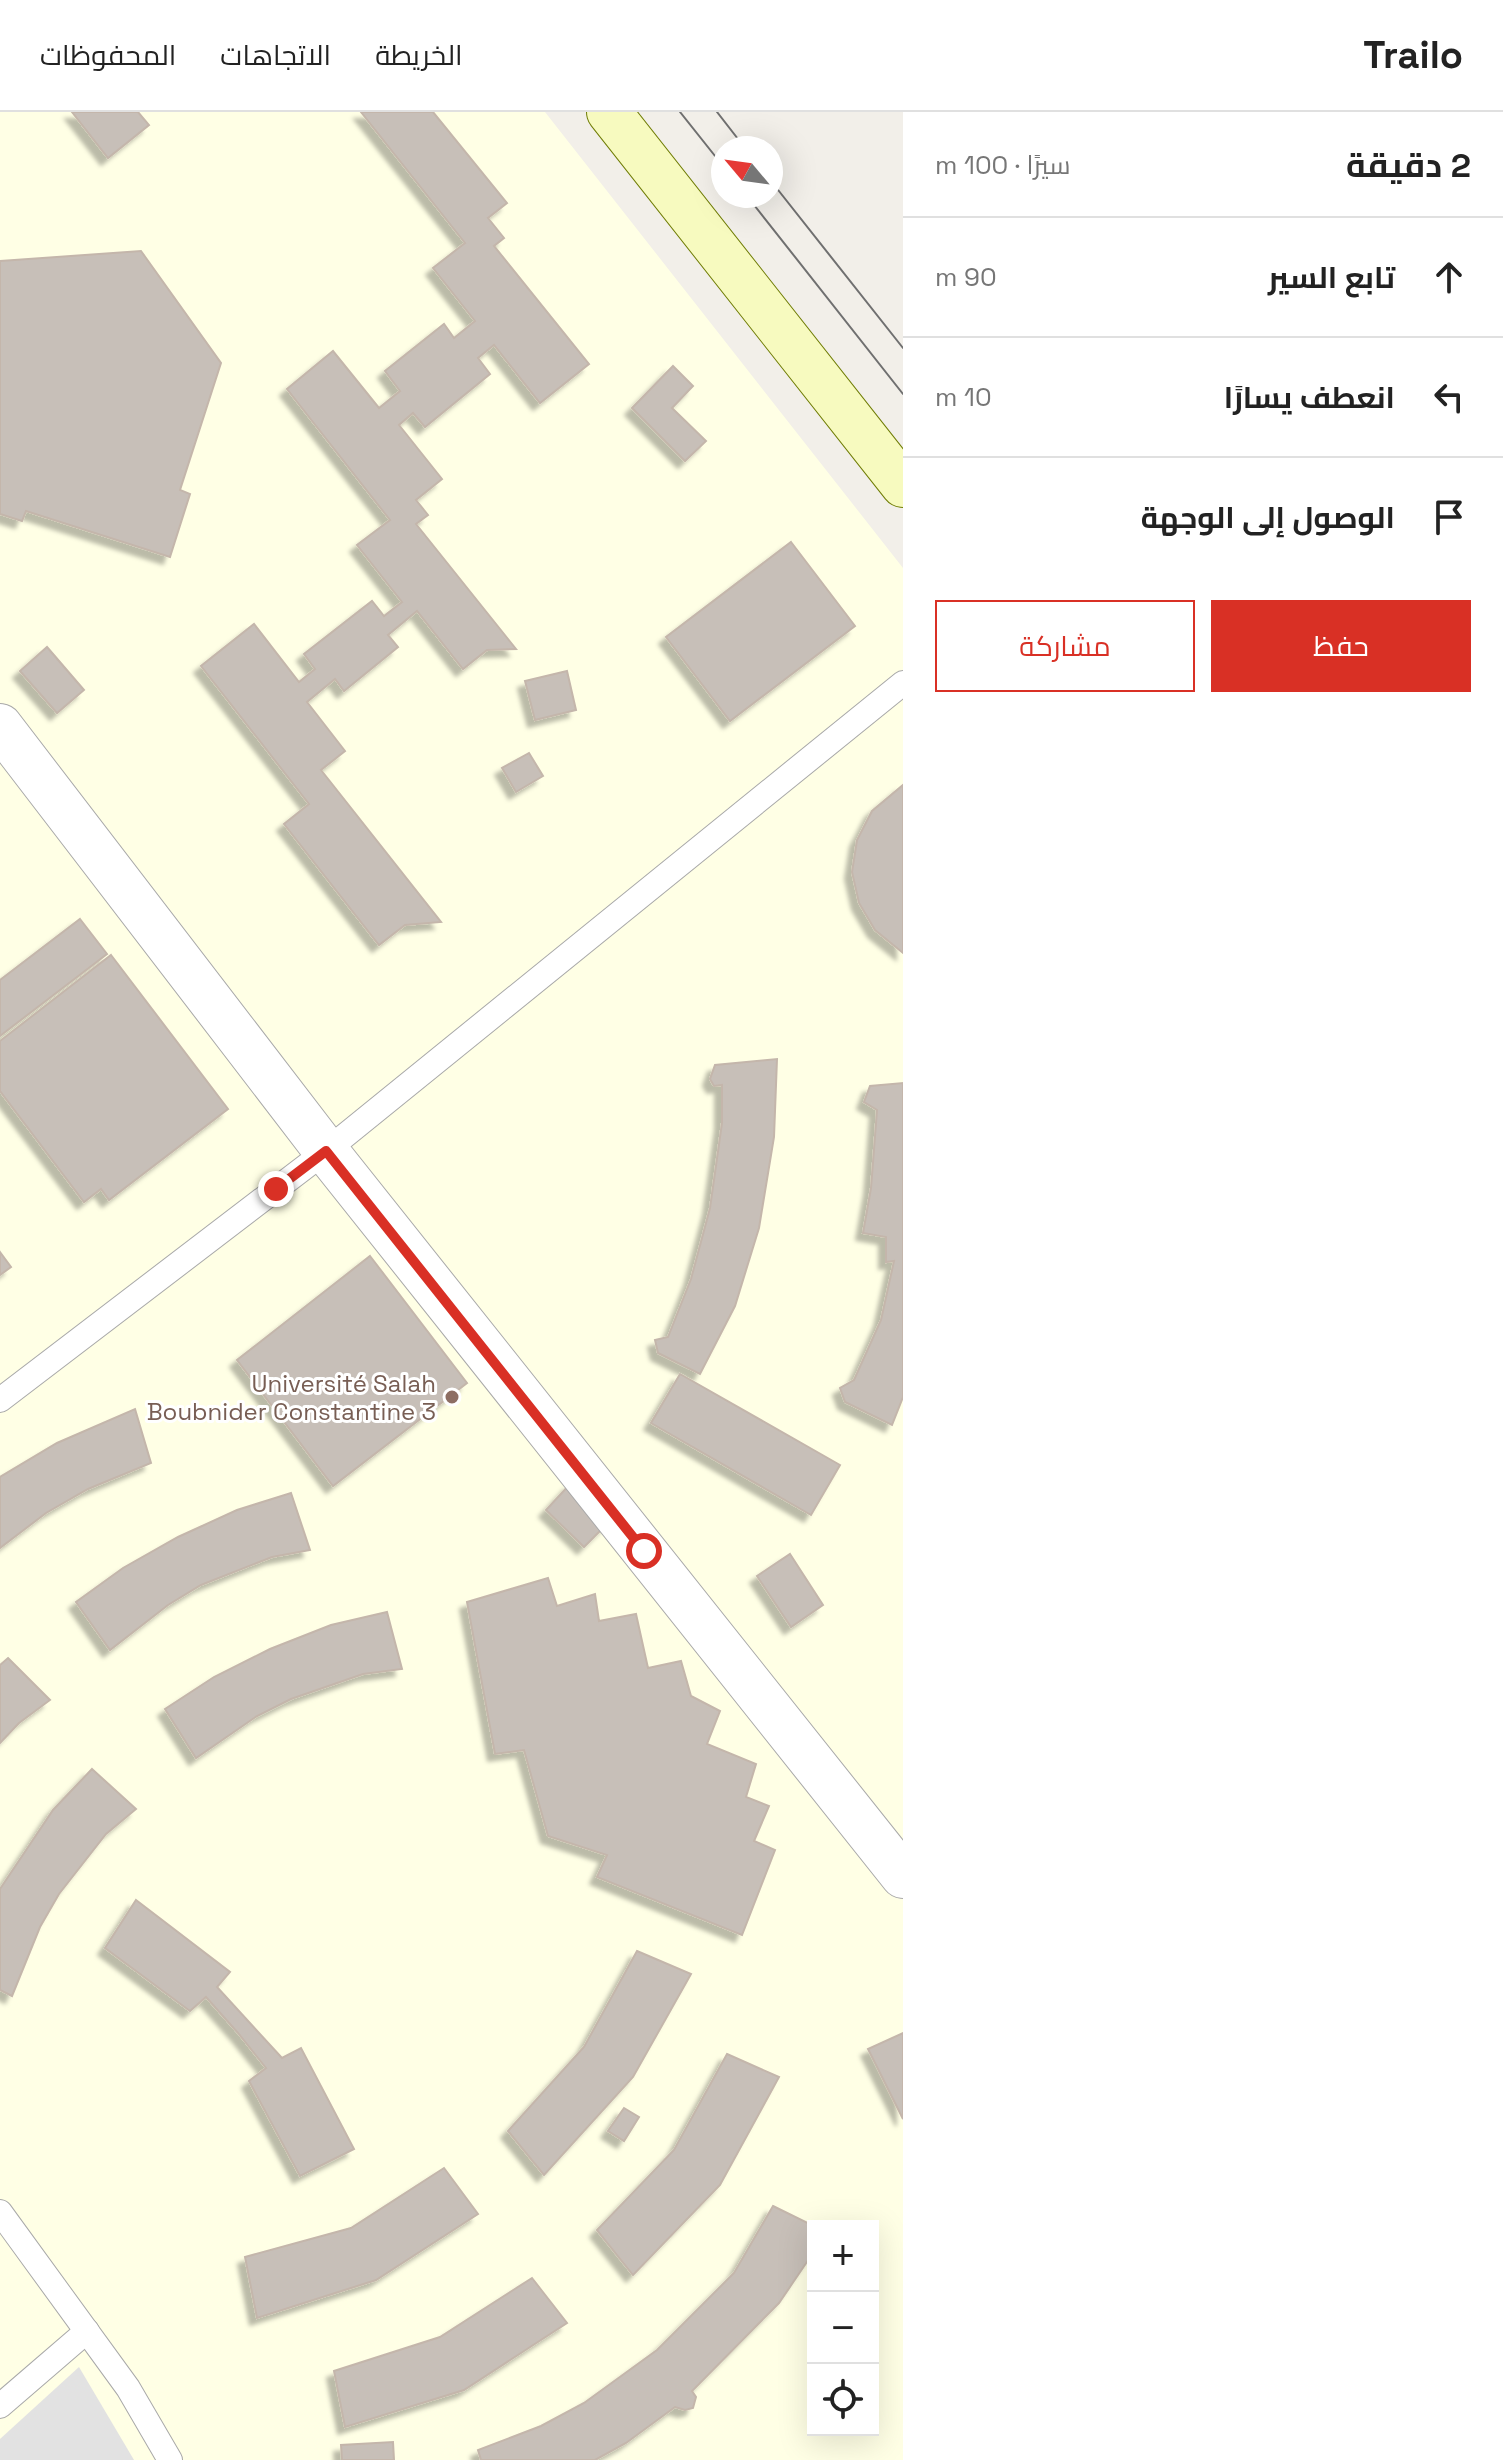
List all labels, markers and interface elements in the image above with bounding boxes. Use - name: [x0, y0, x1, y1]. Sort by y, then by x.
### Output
- text: Trailo: [1363, 31, 1463, 79]
- text: المحفوظات: [40, 37, 176, 73]
- text: الاتجاهات: [220, 37, 331, 73]
- text: الخريطة: [375, 37, 463, 73]
- north arrow: [711, 136, 783, 208]
- text: 2 دقيقة: [1346, 144, 1471, 187]
- text: سيرًا · 100 m: [935, 148, 1070, 182]
- icon: ahead: [1427, 255, 1471, 299]
- text: تابع السير: [1268, 258, 1395, 297]
- text: 90 m: [935, 260, 997, 294]
- icon: left: [1427, 375, 1471, 419]
- text: انعطف يسارًا: [1224, 378, 1395, 417]
- text: 10 m: [935, 380, 992, 414]
- icon: arrive: [1427, 495, 1471, 539]
- text: الوصول إلى الوجهة: [1141, 498, 1395, 537]
- button: مشاركة: [935, 600, 1195, 692]
- button: حفظ: [1211, 600, 1471, 692]
- route end: [258, 1171, 294, 1207]
- place label: Université Salah Boubnider Constantine 3: [147, 1368, 436, 1427]
- marker: Université Salah Boubnider Constantine 3: [443, 1388, 461, 1406]
- route start: [626, 1533, 662, 1569]
- map controls: [807, 2220, 879, 2436]
- button: +: [807, 2220, 879, 2292]
- button: −: [807, 2292, 879, 2364]
- button: locate: [807, 2364, 879, 2436]

